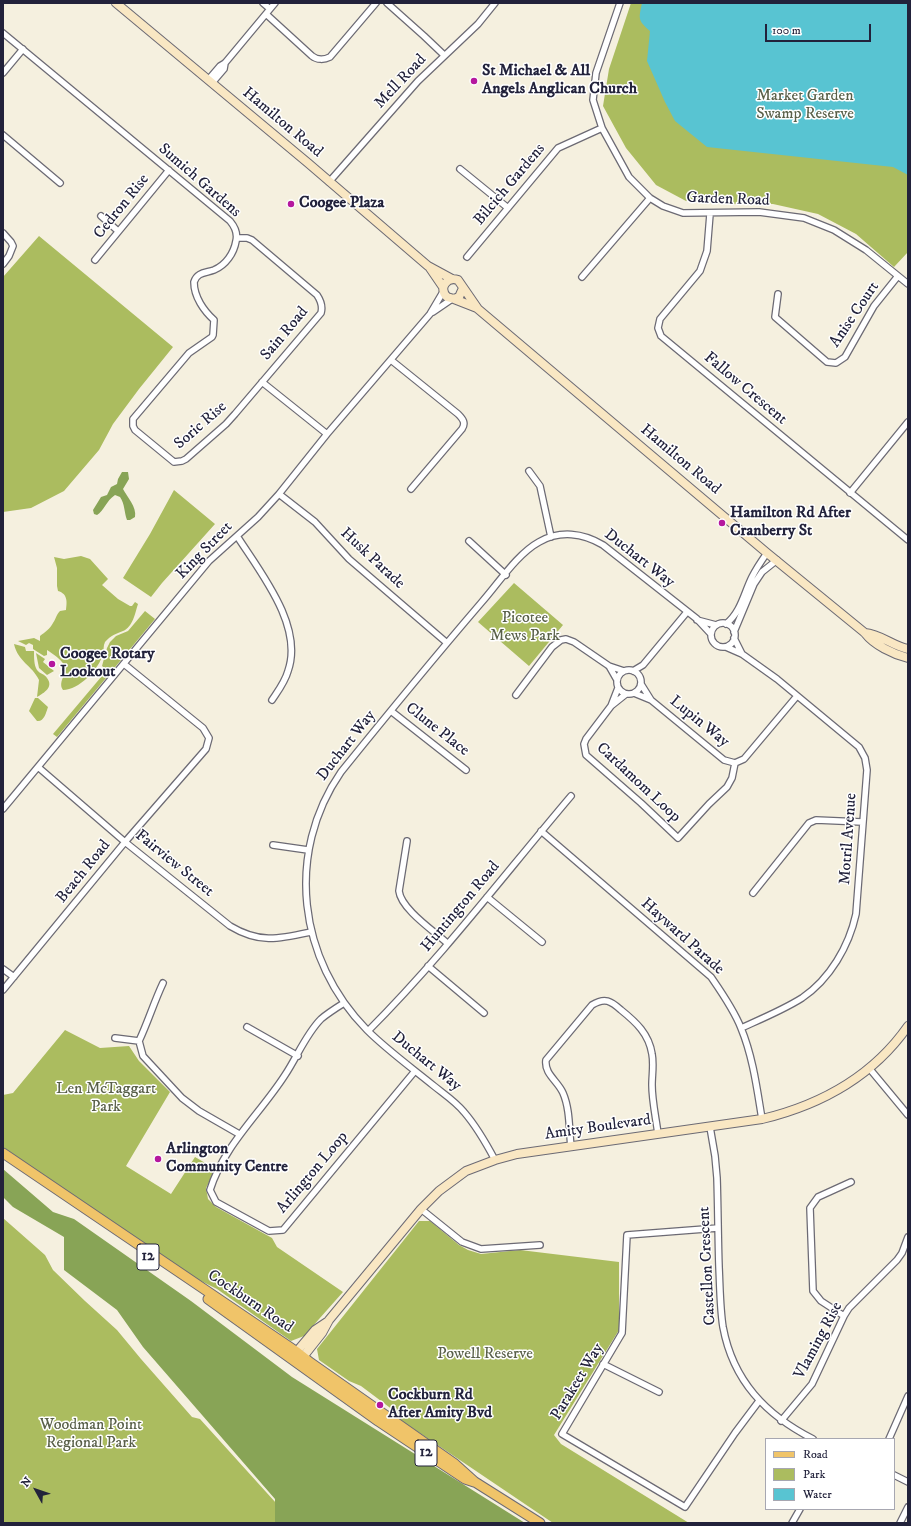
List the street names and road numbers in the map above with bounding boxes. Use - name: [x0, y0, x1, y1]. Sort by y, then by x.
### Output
- street label: Mell Road: [371, 51, 431, 113]
- street label: Hamilton Road: [238, 84, 326, 162]
- street label: Sumich Gardens: [154, 140, 244, 222]
- street label: Bilcich Gardens: [470, 140, 550, 230]
- street label: Cedron Rise: [90, 171, 154, 243]
- street label: Garden Road: [686, 189, 770, 211]
- street label: Anise Court: [826, 278, 884, 352]
- street label: Sain Road: [257, 303, 313, 365]
- street label: Fallow Crescent: [700, 349, 790, 429]
- street label: Soric Rise: [171, 398, 231, 454]
- street label: Hamilton Road: [636, 421, 724, 499]
- street label: King Street: [173, 518, 237, 584]
- street label: Husk Parade: [336, 524, 408, 594]
- street label: Duchart Way: [600, 526, 678, 592]
- street label: Lupin Way: [665, 692, 733, 752]
- street label: Clune Place: [401, 699, 473, 761]
- street label: Duchart Way: [314, 707, 380, 785]
- street label: Cardamom Loop: [592, 739, 684, 827]
- street label: Motril Avenue: [836, 793, 862, 885]
- street label: Fairview Street: [131, 826, 217, 902]
- street label: Beach Road: [53, 837, 115, 907]
- street label: Huntington Road: [418, 858, 504, 956]
- street label: Hayward Parade: [636, 895, 728, 979]
- street label: Duchart Way: [387, 1028, 465, 1096]
- street label: Amity Boulevard: [544, 1111, 652, 1145]
- street label: Arlington Loop: [273, 1128, 353, 1218]
- street label: Castellon Crescent: [695, 1206, 721, 1326]
- road number: 12: [137, 1244, 159, 1270]
- street label: Cockburn Road: [203, 1266, 297, 1338]
- street label: Vlaming Rise: [791, 1299, 847, 1383]
- street label: Parakeet Way: [548, 1340, 608, 1424]
- road number: 12: [415, 1440, 437, 1466]

